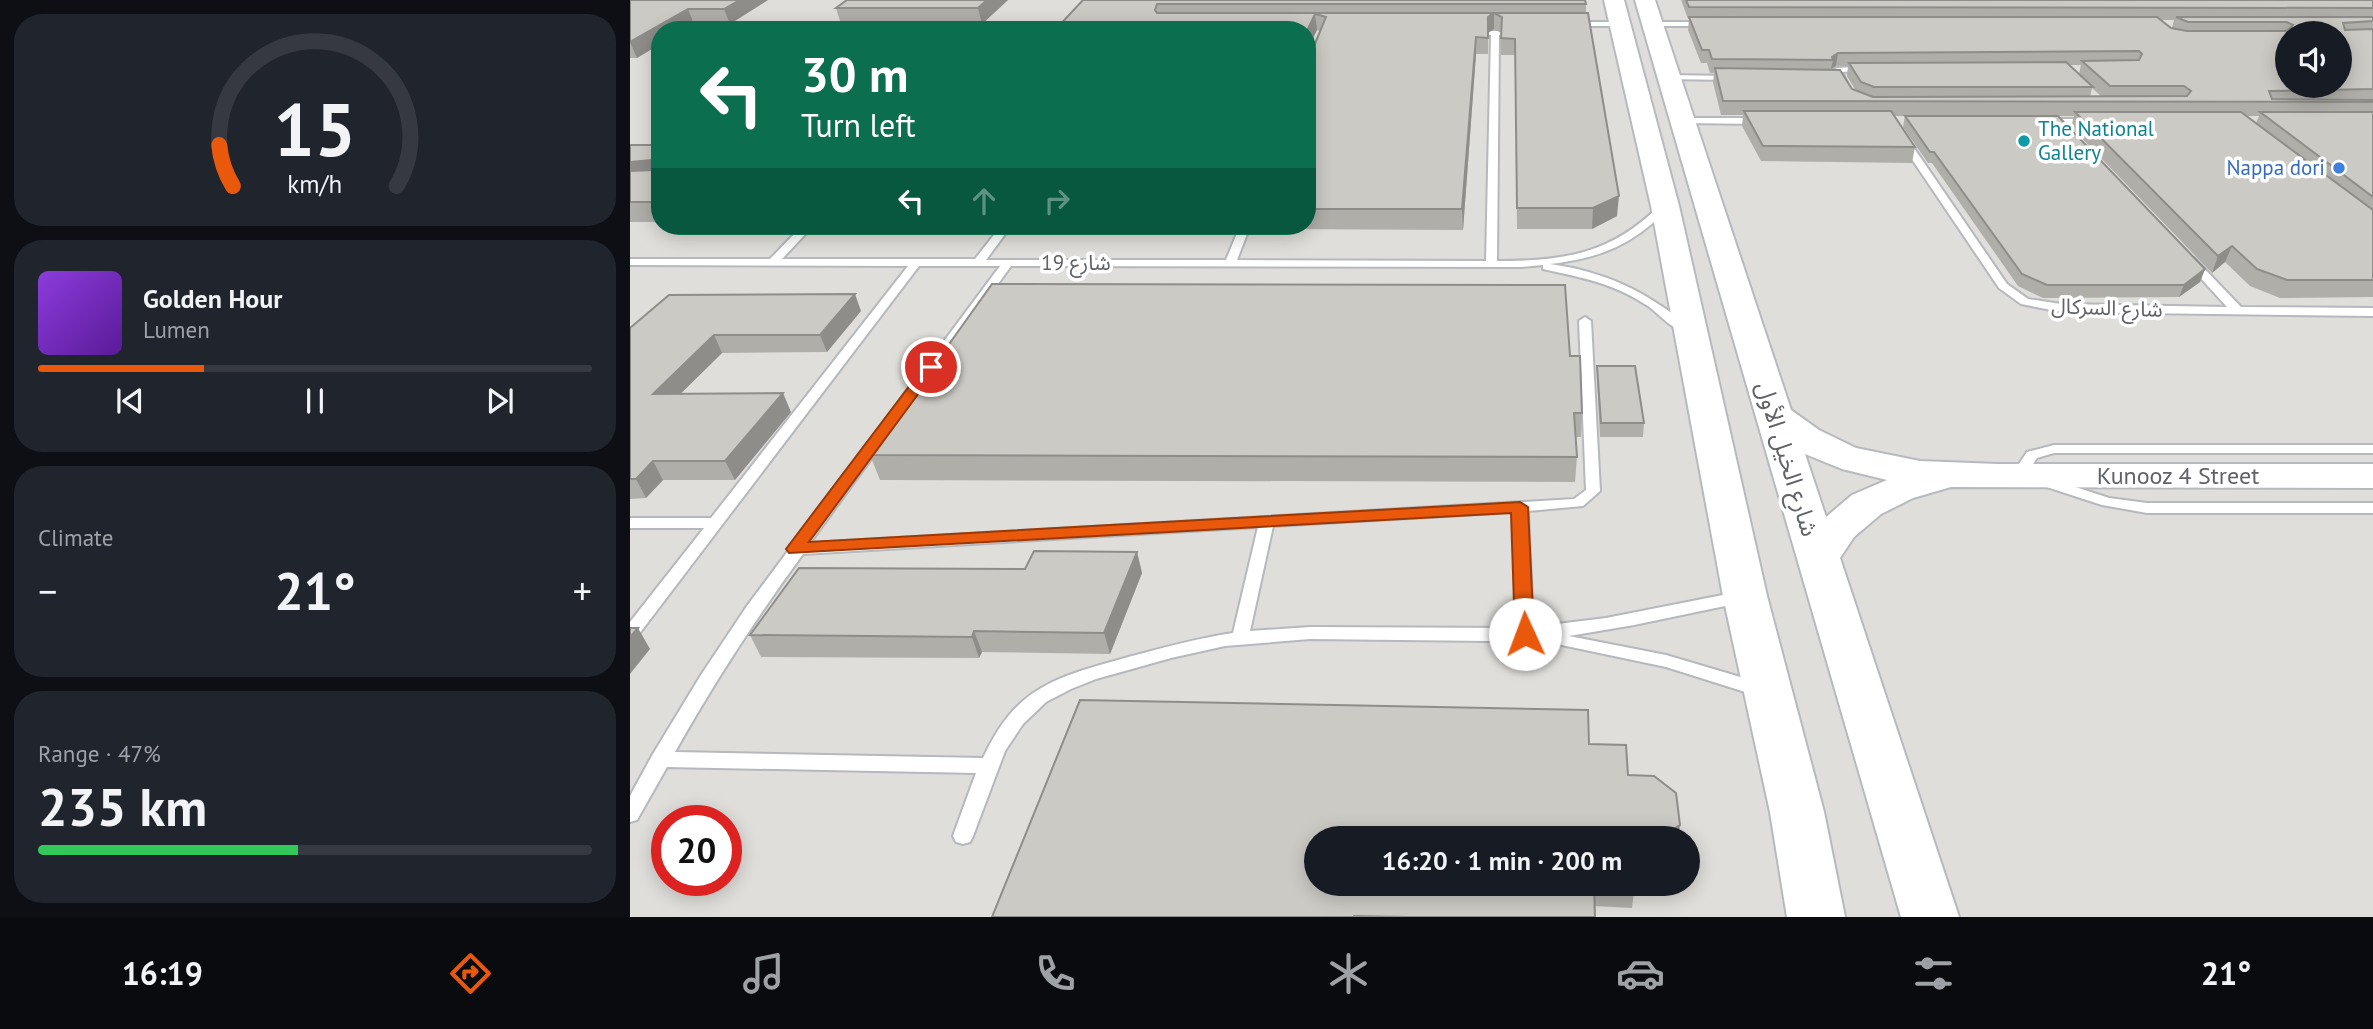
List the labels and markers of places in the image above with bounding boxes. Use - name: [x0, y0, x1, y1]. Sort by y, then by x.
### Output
- place label: The National Gallery: [2038, 115, 2154, 166]
- marker: The National Gallery: [2016, 133, 2032, 149]
- place label: Nappa dori: [2226, 154, 2325, 181]
- marker: Nappa dori: [2331, 160, 2347, 176]
- pin: [901, 337, 961, 397]

